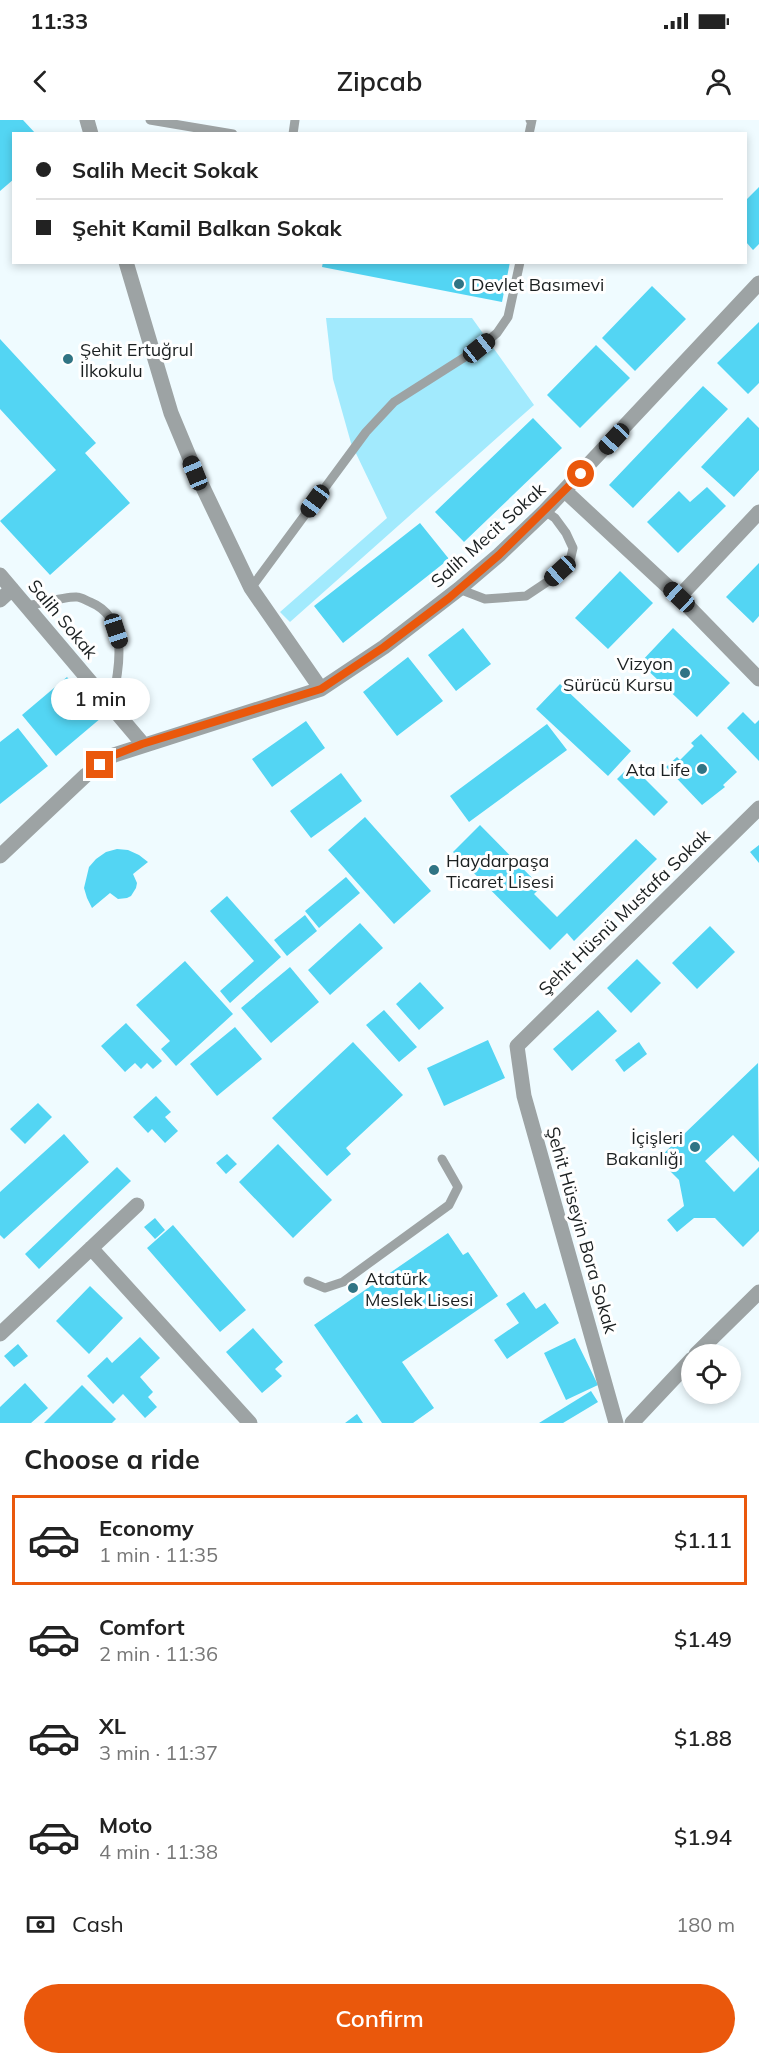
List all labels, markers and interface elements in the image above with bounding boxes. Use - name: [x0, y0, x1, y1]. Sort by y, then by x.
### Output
- text: 11:33: [30, 7, 88, 35]
- text: Zipcab: [337, 64, 422, 98]
- icon: back: [24, 65, 57, 98]
- icon: person: [702, 65, 735, 98]
- text: Salih Mecit Sokak: [72, 156, 258, 184]
- text: Şehit Kamil Balkan Sokak: [72, 214, 342, 242]
- place label: Devlet Basımevi: [471, 273, 604, 296]
- marker: Devlet Basımevi: [452, 277, 466, 291]
- car: [459, 330, 499, 366]
- place label: Şehit Ertuğrul İlkokulu: [80, 338, 193, 382]
- marker: Şehit Ertuğrul İlkokulu: [61, 352, 75, 366]
- car: [595, 420, 633, 458]
- car: [180, 453, 210, 493]
- route start: [567, 460, 594, 487]
- street label: Salih Mecit Sokak: [426, 477, 550, 592]
- car: [297, 481, 333, 521]
- car: [541, 552, 579, 590]
- street label: Salih Sokak: [23, 575, 103, 664]
- car: [660, 578, 698, 616]
- car: [102, 611, 130, 651]
- place label: Vizyon Sürücü Kursu: [563, 652, 673, 696]
- marker: Vizyon Sürücü Kursu: [678, 666, 692, 680]
- callout: 1 min: [51, 678, 150, 720]
- text: 1 min: [75, 686, 126, 711]
- route end: [86, 751, 113, 778]
- place label: Ata Life: [625, 758, 690, 781]
- marker: Ata Life: [695, 762, 709, 776]
- street label: Şehit Hüsnü Mustafa Sokak: [533, 823, 715, 1000]
- place label: Haydarpaşa Ticaret Lisesi: [446, 849, 554, 893]
- marker: Haydarpaşa Ticaret Lisesi: [427, 863, 441, 877]
- street label: Şehit Hüseyin Bora Sokak: [541, 1124, 623, 1337]
- place label: İçişleri Bakanlığı: [606, 1126, 683, 1170]
- marker: İçişleri Bakanlığı: [688, 1140, 702, 1154]
- place label: Atatürk Meslek Lisesi: [365, 1267, 473, 1311]
- marker: Atatürk Meslek Lisesi: [346, 1281, 360, 1295]
- map controls: [681, 1344, 741, 1404]
- button: locate: [681, 1344, 741, 1404]
- text: Choose a ride: [24, 1442, 200, 1476]
- icon: car: [27, 1513, 81, 1567]
- text: Economy: [99, 1514, 194, 1542]
- text: $1.11: [674, 1526, 732, 1554]
- text: 1 min · 11:35: [99, 1542, 218, 1567]
- icon: car: [27, 1612, 81, 1666]
- text: Comfort: [99, 1613, 185, 1641]
- text: $1.49: [674, 1625, 732, 1653]
- text: 2 min · 11:36: [99, 1641, 218, 1666]
- icon: car: [27, 1711, 81, 1765]
- text: XL: [99, 1712, 126, 1740]
- text: $1.88: [674, 1724, 732, 1752]
- text: 3 min · 11:37: [99, 1740, 218, 1765]
- icon: car: [27, 1810, 81, 1864]
- text: Moto: [99, 1811, 152, 1839]
- text: $1.94: [674, 1823, 732, 1851]
- text: 4 min · 11:38: [99, 1839, 218, 1864]
- icon: cash: [24, 1908, 57, 1941]
- text: Cash: [72, 1910, 124, 1938]
- text: 180 m: [676, 1912, 735, 1937]
- button: Confirm: [24, 1984, 735, 2053]

